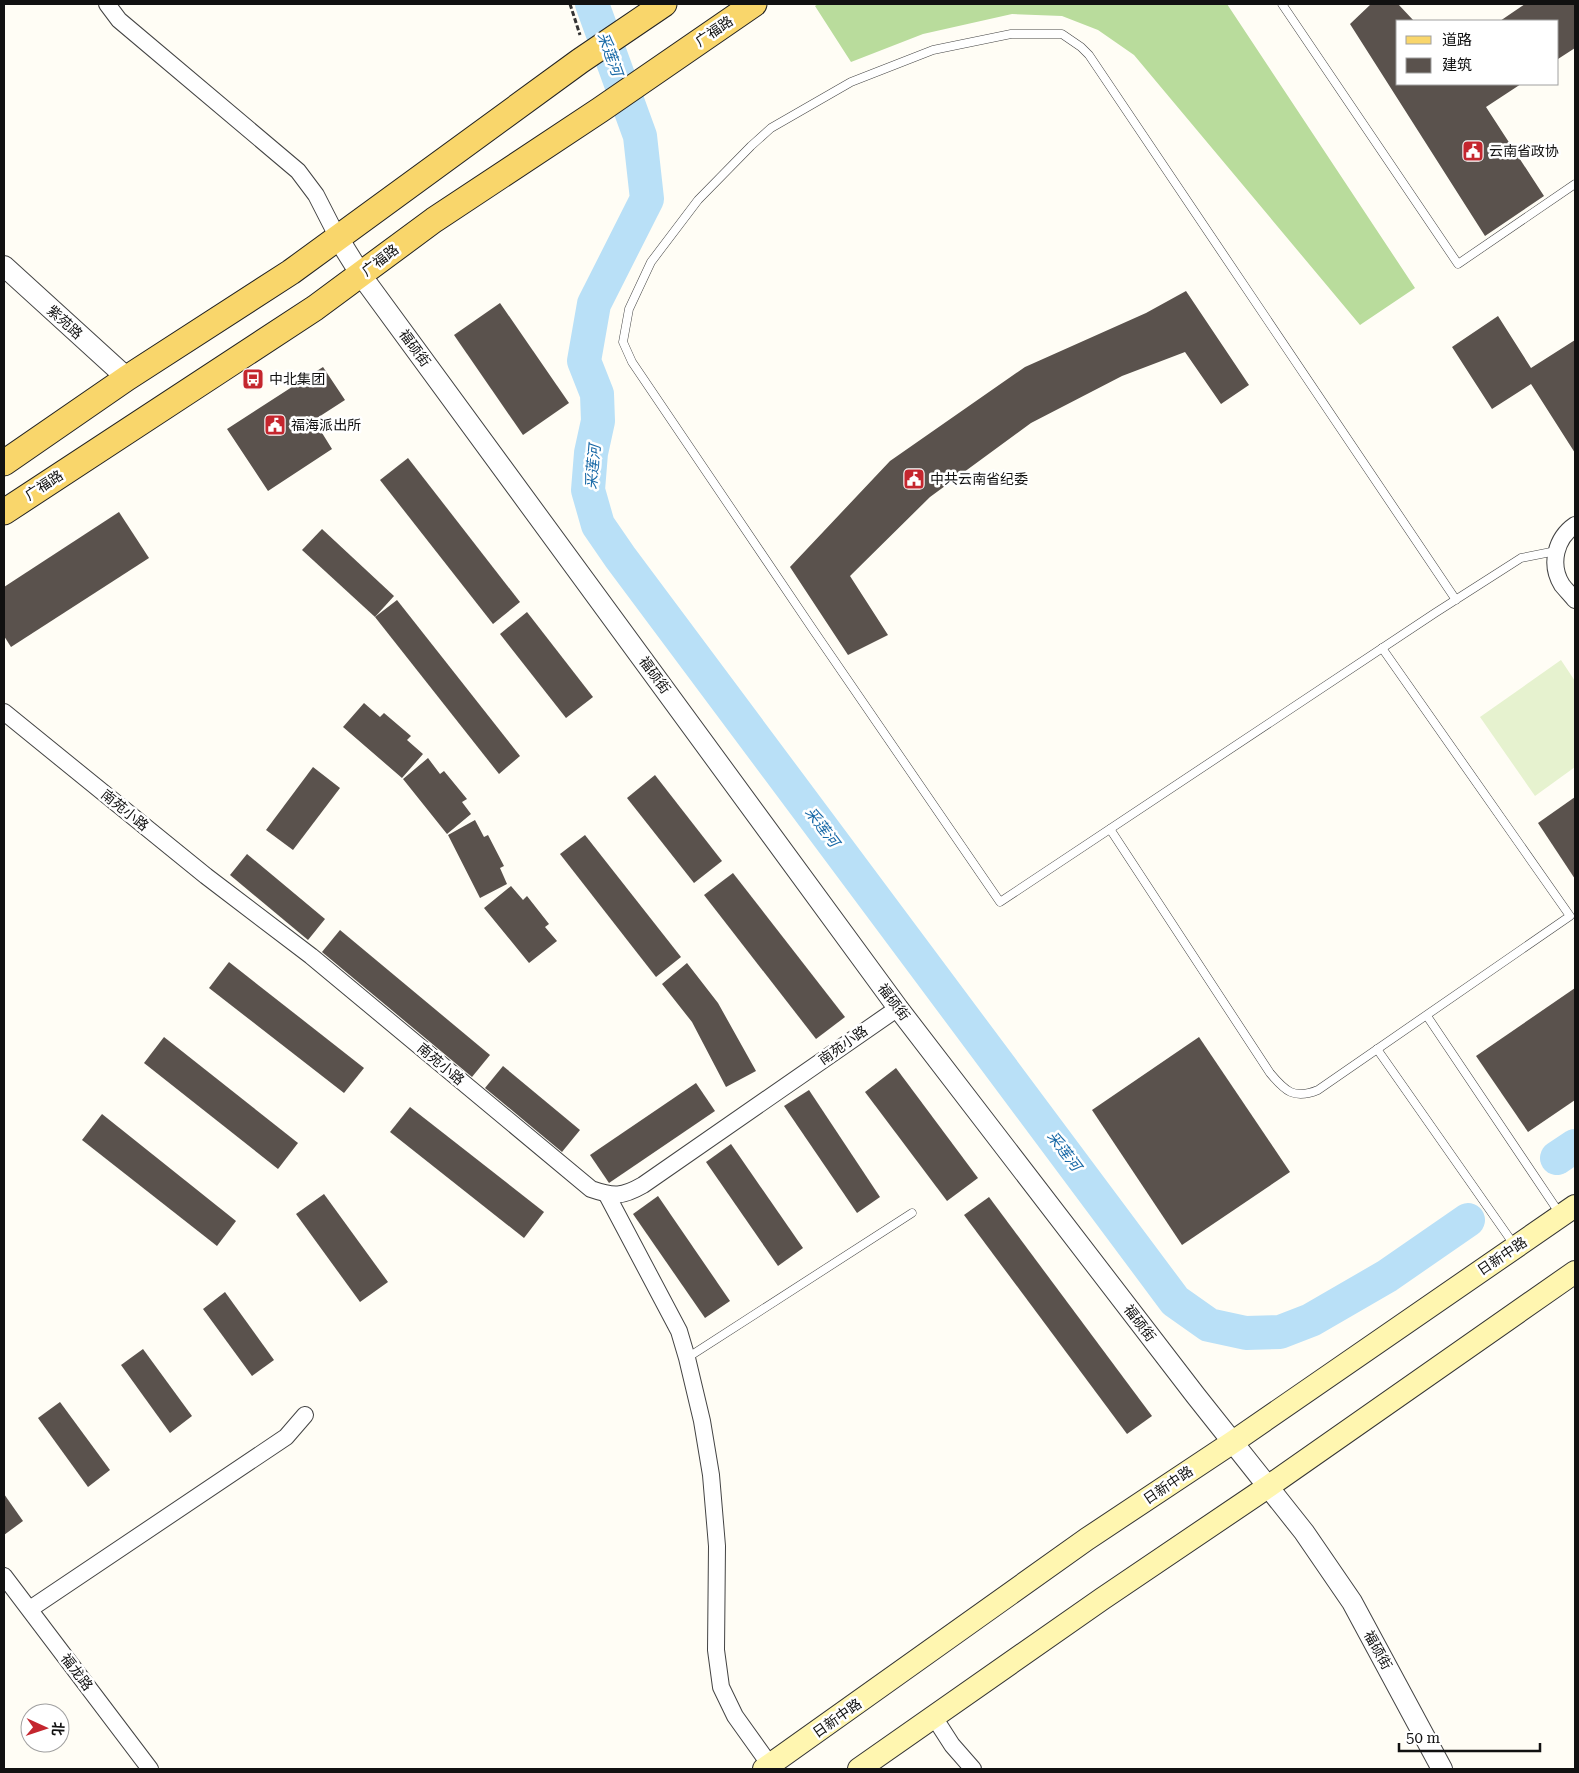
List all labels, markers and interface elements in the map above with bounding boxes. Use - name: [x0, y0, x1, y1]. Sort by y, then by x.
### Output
- street label: 广福路: [692, 13, 736, 49]
- legend: [1396, 20, 1559, 85]
- water label: 采莲河: [594, 30, 627, 81]
- text: 道路: [1442, 31, 1472, 49]
- text: 建筑: [1442, 56, 1472, 74]
- public building icon: 云南省政协: [1461, 139, 1485, 163]
- place label: 云南省政协: [1489, 143, 1559, 159]
- street label: 广福路: [358, 241, 402, 279]
- street label: 紫苑路: [44, 302, 86, 342]
- street label: 福硕街: [396, 326, 434, 370]
- bus stop icon: 中北集团: [241, 367, 265, 391]
- place label: 中北集团: [269, 371, 325, 387]
- public building icon: 福海派出所: [263, 413, 287, 437]
- place label: 福海派出所: [291, 417, 361, 433]
- water label: 采莲河: [582, 441, 604, 490]
- street label: 广福路: [22, 467, 66, 503]
- public building icon: 中共云南省纪委: [902, 467, 926, 491]
- place label: 中共云南省纪委: [930, 471, 1028, 487]
- street label: 福硕街: [636, 653, 674, 697]
- street label: 南苑小路: [98, 786, 152, 834]
- water label: 采莲河: [801, 804, 845, 853]
- street label: 福硕街: [875, 980, 913, 1024]
- street label: 南苑小路: [815, 1022, 871, 1068]
- street label: 南苑小路: [414, 1040, 468, 1088]
- water label: 采莲河: [1043, 1128, 1087, 1177]
- street label: 日新中路: [1474, 1234, 1530, 1278]
- street label: 福硕街: [1121, 1301, 1159, 1345]
- street label: 日新中路: [1140, 1463, 1196, 1507]
- street label: 福硕街: [1361, 1628, 1395, 1672]
- street label: 福龙路: [58, 1650, 96, 1694]
- street label: 日新中路: [809, 1695, 865, 1741]
- north arrow: [20, 1703, 70, 1753]
- scale bar: [1399, 1720, 1540, 1752]
- text: 北: [50, 1721, 66, 1736]
- text: 50 m: [1406, 1729, 1441, 1747]

